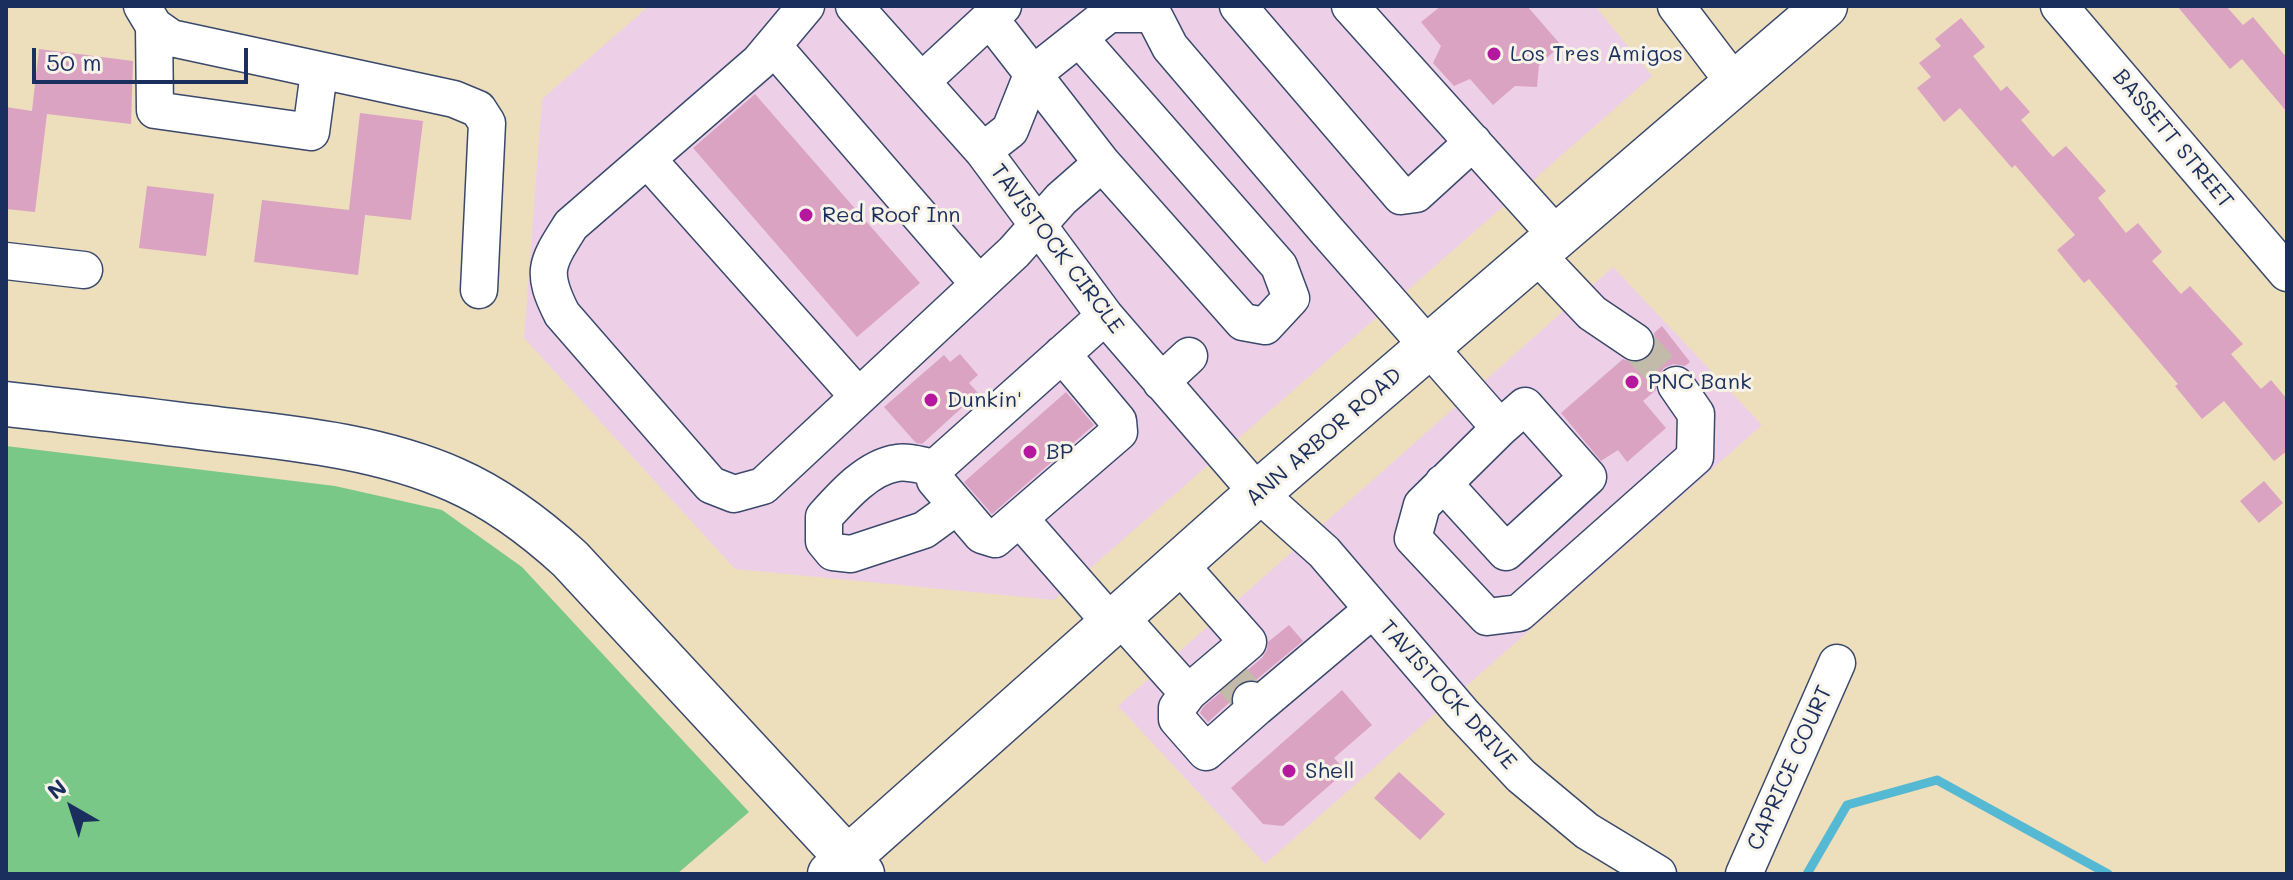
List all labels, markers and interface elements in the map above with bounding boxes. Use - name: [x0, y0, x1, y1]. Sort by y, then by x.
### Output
- scale bar: [36, 32, 252, 82]
- place label: Los Tres Amigos: [1510, 41, 1683, 67]
- marker: Los Tres Amigos: [1485, 45, 1503, 63]
- text: 50 m: [46, 46, 102, 77]
- street label: BASSETT STREET: [2107, 64, 2239, 214]
- street label: TAVISTOCK CIRCLE: [985, 159, 1129, 339]
- place label: Red Roof Inn: [822, 202, 961, 228]
- marker: Red Roof Inn: [797, 206, 815, 224]
- street label: ANN ARBOR ROAD: [1241, 362, 1407, 512]
- place label: PNC Bank: [1648, 369, 1752, 395]
- marker: PNC Bank: [1623, 373, 1641, 391]
- place label: Dunkin': [947, 387, 1022, 413]
- marker: Dunkin': [922, 391, 940, 409]
- place label: BP: [1046, 439, 1073, 465]
- marker: BP: [1021, 443, 1039, 461]
- street label: TAVISTOCK DRIVE: [1374, 615, 1522, 775]
- street label: CAPRICE COURT: [1742, 681, 1838, 855]
- place label: Shell: [1305, 758, 1354, 784]
- marker: Shell: [1280, 762, 1298, 780]
- north arrow: [32, 768, 112, 848]
- text: N: [41, 772, 72, 805]

